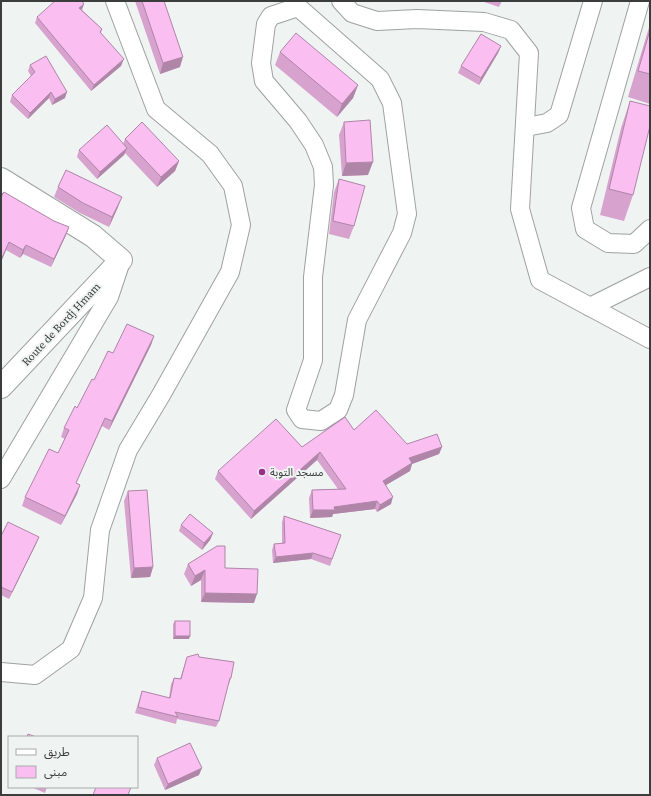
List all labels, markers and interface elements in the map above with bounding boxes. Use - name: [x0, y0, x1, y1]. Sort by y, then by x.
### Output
- street label: Route de Bordj Hmam: [19, 279, 104, 369]
- place label: مسجد التوبة: [270, 465, 324, 480]
- marker: مسجد التوبة: [257, 467, 267, 477]
- legend: [8, 736, 138, 788]
- text: طريق: [44, 744, 70, 760]
- text: مبنى: [44, 764, 67, 780]

